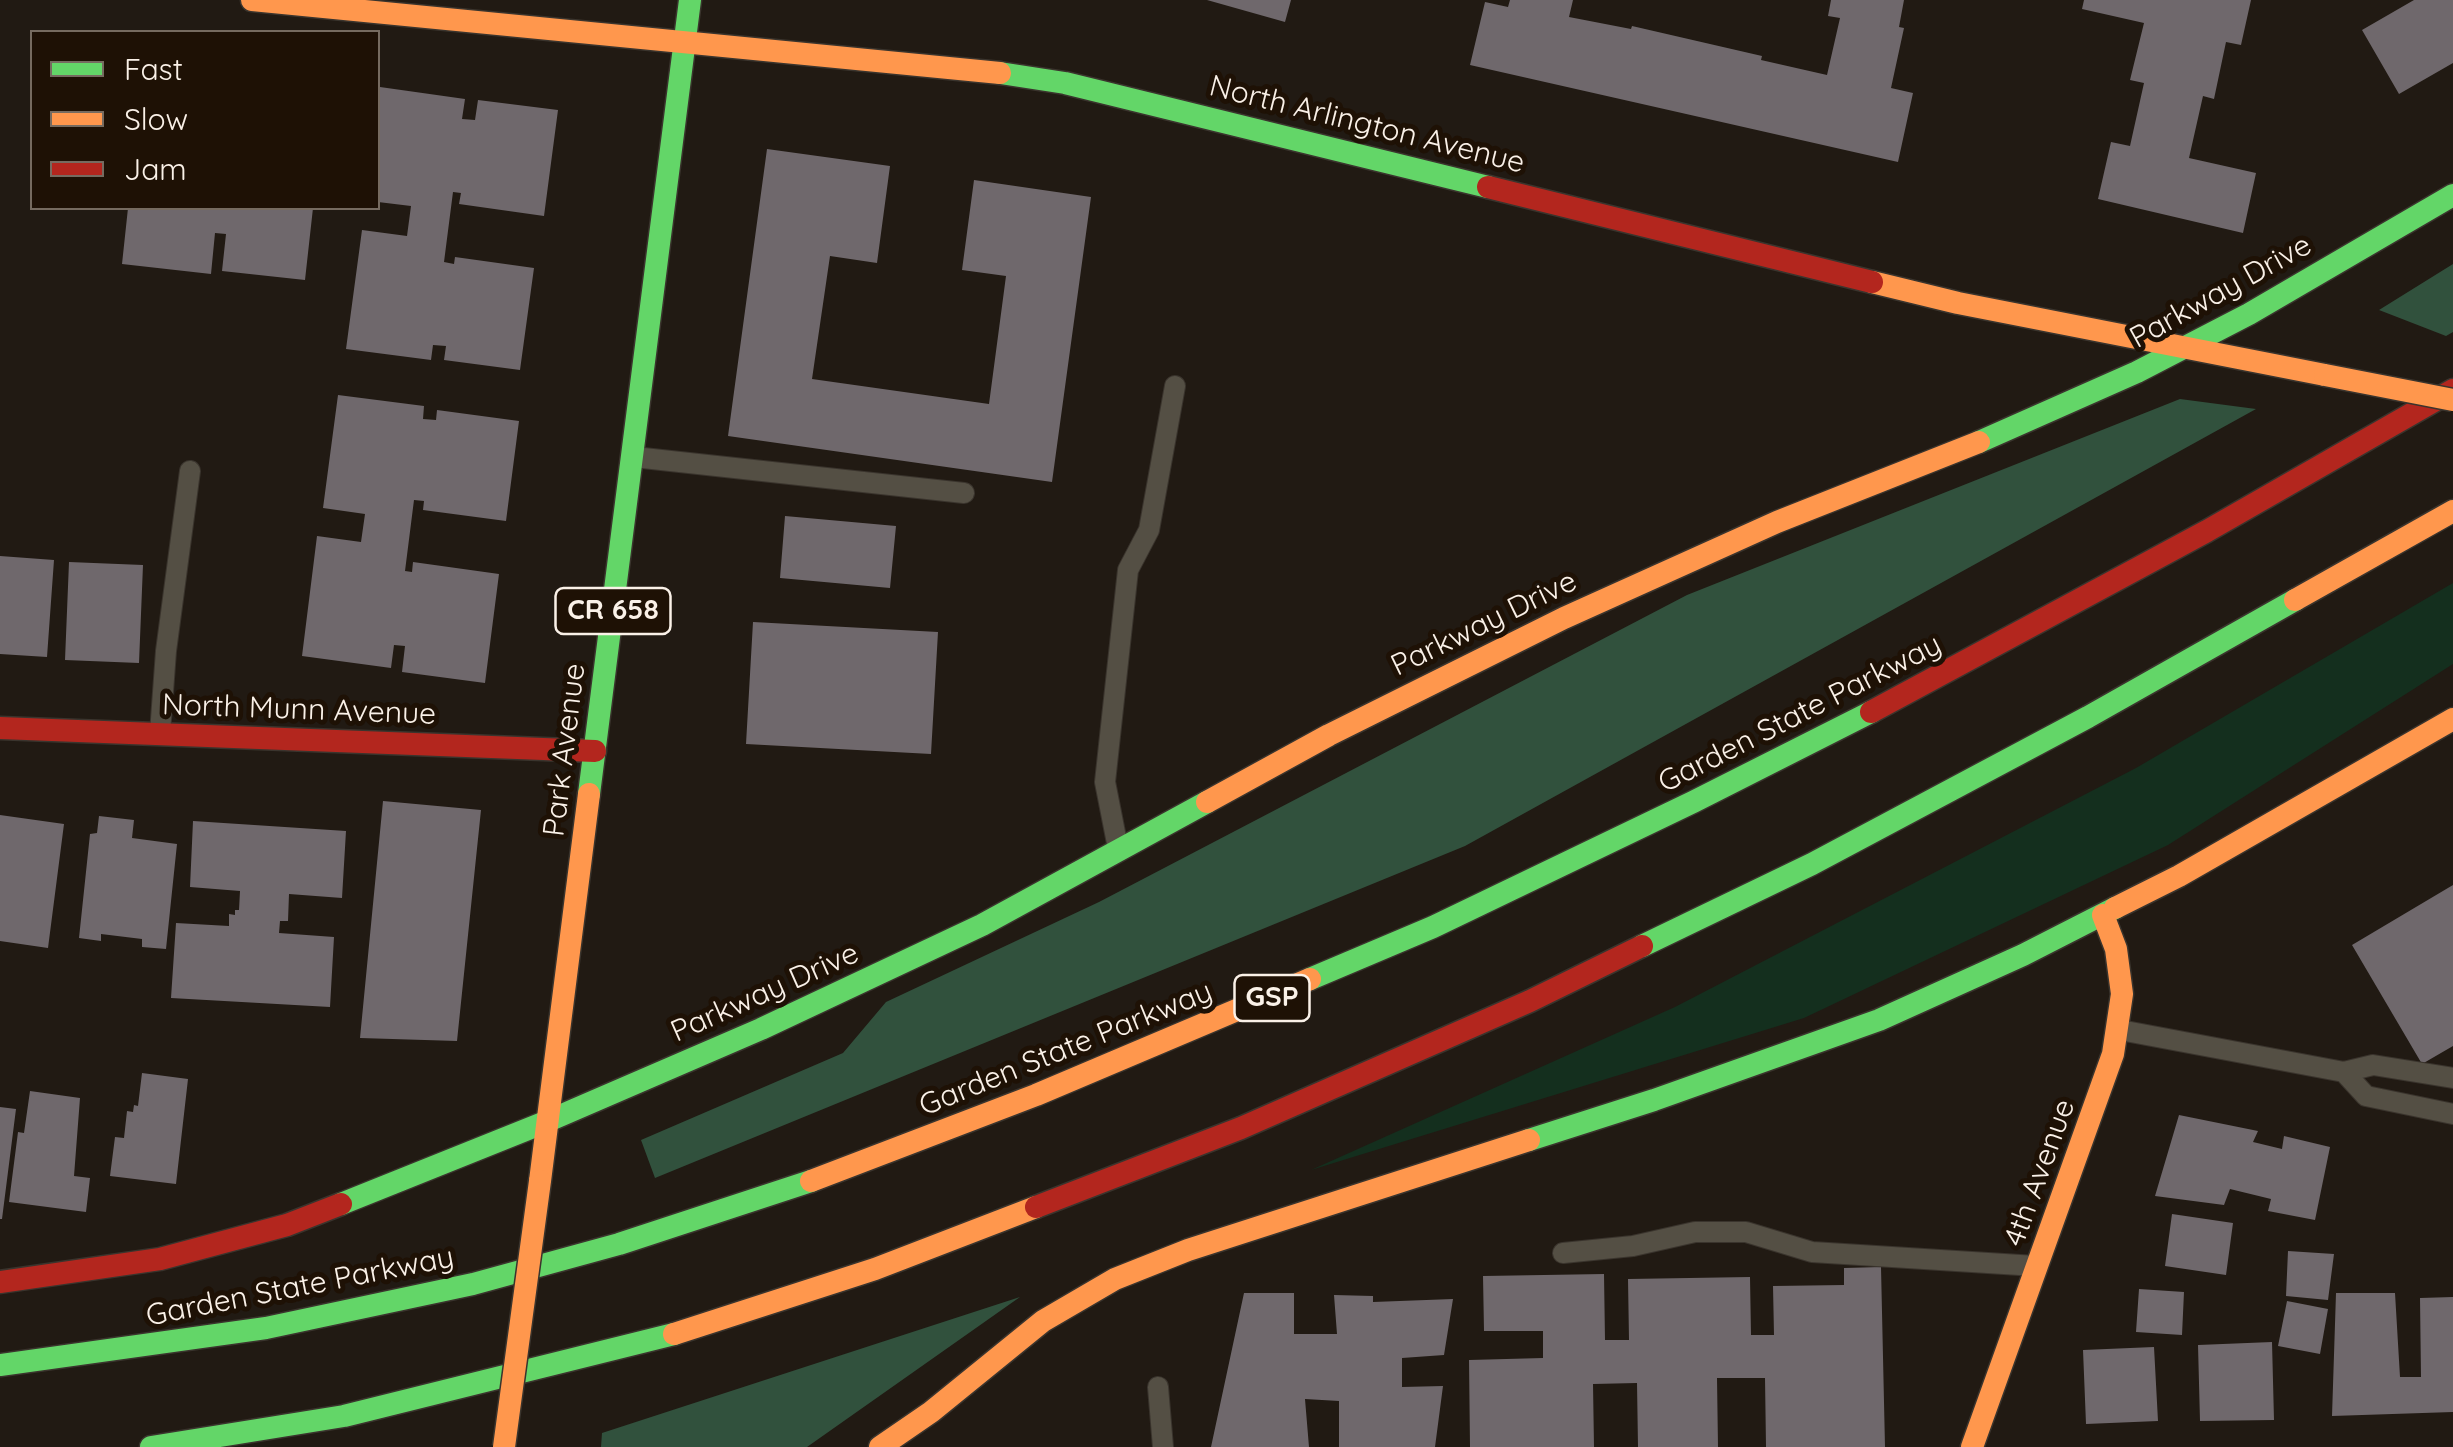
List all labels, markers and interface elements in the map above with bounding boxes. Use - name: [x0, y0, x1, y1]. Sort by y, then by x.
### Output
- legend: [30, 30, 380, 210]
- text: Fast: [124, 50, 183, 88]
- street label: North Arlington Avenue: [1206, 68, 1528, 182]
- text: Slow: [124, 100, 188, 138]
- text: Jam: [124, 150, 187, 188]
- street label: Parkway Drive: [2124, 227, 2318, 357]
- street label: Parkway Drive: [1385, 564, 1583, 684]
- road number: CR 658: [556, 588, 670, 634]
- street label: Garden State Parkway: [1652, 627, 1948, 801]
- street label: Park Avenue: [537, 661, 593, 839]
- street label: North Munn Avenue: [161, 687, 437, 733]
- street label: Parkway Drive: [665, 936, 865, 1050]
- street label: Garden State Parkway: [914, 974, 1218, 1124]
- road number: GSP: [1234, 975, 1310, 1021]
- street label: 4th Avenue: [1997, 1095, 2083, 1251]
- street label: Garden State Parkway: [143, 1239, 457, 1335]

